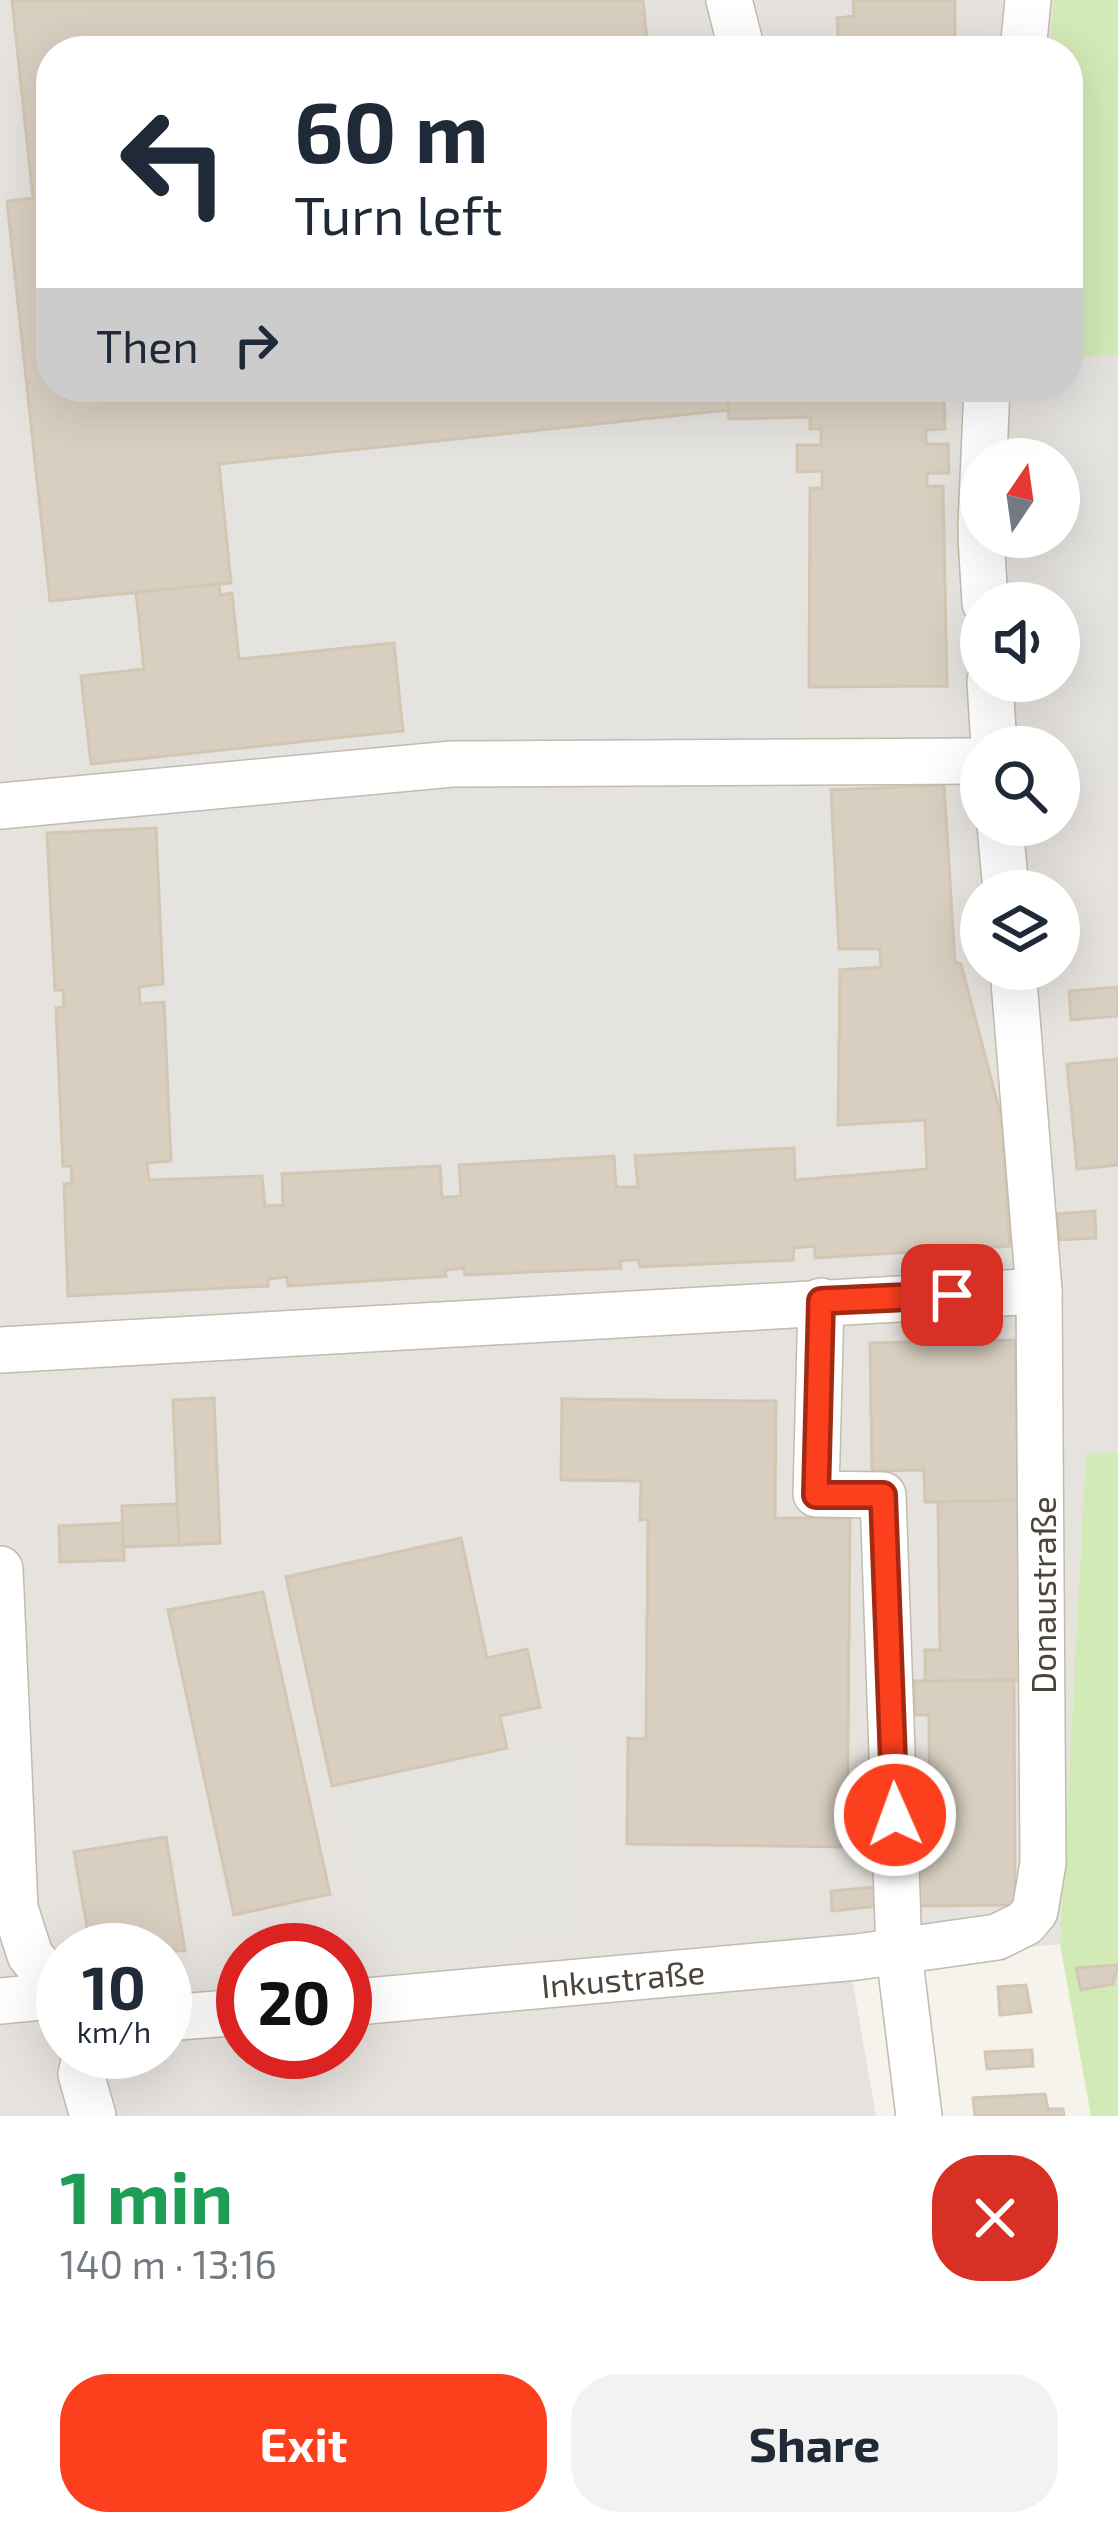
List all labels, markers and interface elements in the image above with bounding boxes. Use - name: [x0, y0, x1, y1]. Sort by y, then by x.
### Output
- text: 60 m: [294, 79, 489, 180]
- icon: left: [96, 84, 252, 240]
- text: Turn left: [294, 181, 503, 246]
- icon: right: [223, 312, 289, 378]
- text: Then: [96, 318, 199, 372]
- north arrow: [960, 438, 1080, 558]
- map controls: [960, 438, 1080, 990]
- button: sound: [960, 582, 1080, 702]
- button: search: [960, 726, 1080, 846]
- button: layers: [960, 870, 1080, 990]
- pin: [901, 1244, 1003, 1346]
- icon: arrive: [919, 1262, 985, 1328]
- street label: Donaustraße: [1023, 1496, 1063, 1694]
- position arrow: [832, 1752, 958, 1878]
- speed limit sign: 20: [216, 1923, 372, 2079]
- text: 10: [82, 1950, 146, 2022]
- street label: Inkustraße: [539, 1951, 706, 2005]
- text: km/h: [77, 2013, 151, 2049]
- text: 1 min: [60, 2152, 233, 2238]
- button: close: [932, 2155, 1058, 2281]
- text: 140 m · 13:16: [60, 2240, 277, 2287]
- button: Exit: [60, 2374, 547, 2512]
- button: Share: [571, 2374, 1058, 2512]

